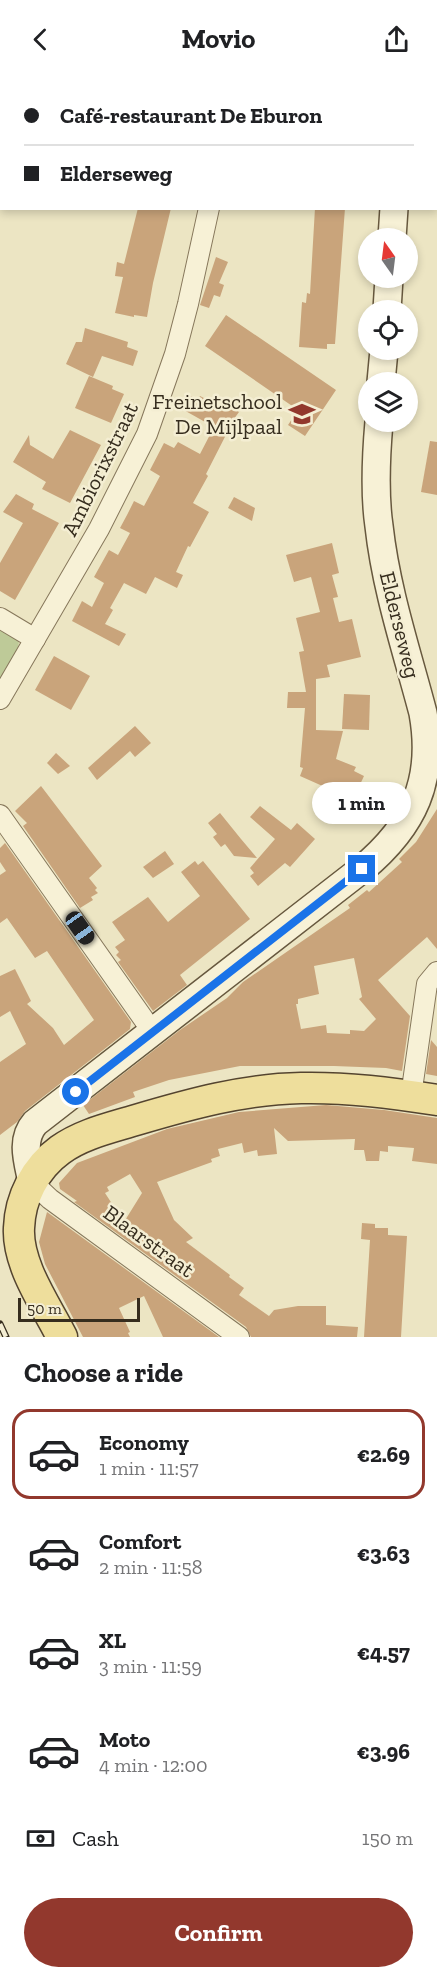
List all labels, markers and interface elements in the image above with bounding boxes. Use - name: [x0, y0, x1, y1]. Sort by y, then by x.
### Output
- icon: back: [24, 23, 57, 56]
- text: Movio: [182, 23, 255, 55]
- icon: share: [380, 23, 413, 56]
- text: Café-restaurant De Eburon: [60, 102, 322, 129]
- text: Elderseweg: [60, 160, 172, 187]
- north arrow: [358, 228, 418, 288]
- map controls: [358, 228, 418, 432]
- button: locate: [358, 300, 418, 360]
- button: layers: [358, 372, 418, 432]
- place label: Freinetschool De Mijlpaal: [152, 388, 282, 440]
- street label: Ambiorixstraat: [56, 397, 144, 540]
- school or university icon: Freinetschool De Mijlpaal: [287, 399, 317, 429]
- street label: Elderseweg: [374, 569, 426, 681]
- callout: 1 min: [312, 782, 412, 824]
- text: 1 min: [338, 791, 385, 815]
- route end: [348, 855, 375, 882]
- car: [62, 908, 98, 948]
- route start: [62, 1078, 89, 1105]
- street label: Blaarstraat: [98, 1199, 200, 1284]
- scale bar: [18, 1295, 140, 1322]
- text: 50 m: [27, 1299, 62, 1318]
- text: Choose a ride: [24, 1357, 183, 1389]
- icon: car: [27, 1427, 81, 1481]
- text: Economy: [99, 1429, 189, 1456]
- text: €2.69: [357, 1441, 410, 1468]
- text: 1 min · 11:57: [99, 1456, 199, 1480]
- icon: car: [27, 1526, 81, 1580]
- text: Comfort: [99, 1528, 181, 1555]
- text: €3.63: [357, 1540, 410, 1567]
- text: 2 min · 11:58: [99, 1555, 203, 1579]
- icon: car: [27, 1625, 81, 1679]
- text: XL: [99, 1627, 126, 1654]
- text: €4.57: [357, 1639, 410, 1666]
- text: 3 min · 11:59: [99, 1654, 202, 1678]
- icon: car: [27, 1724, 81, 1778]
- text: Moto: [99, 1726, 150, 1753]
- text: €3.96: [357, 1738, 410, 1765]
- text: 4 min · 12:00: [99, 1753, 208, 1777]
- icon: cash: [24, 1822, 57, 1855]
- text: Cash: [72, 1825, 119, 1852]
- text: 150 m: [362, 1826, 413, 1850]
- button: Confirm: [24, 1898, 413, 1967]

